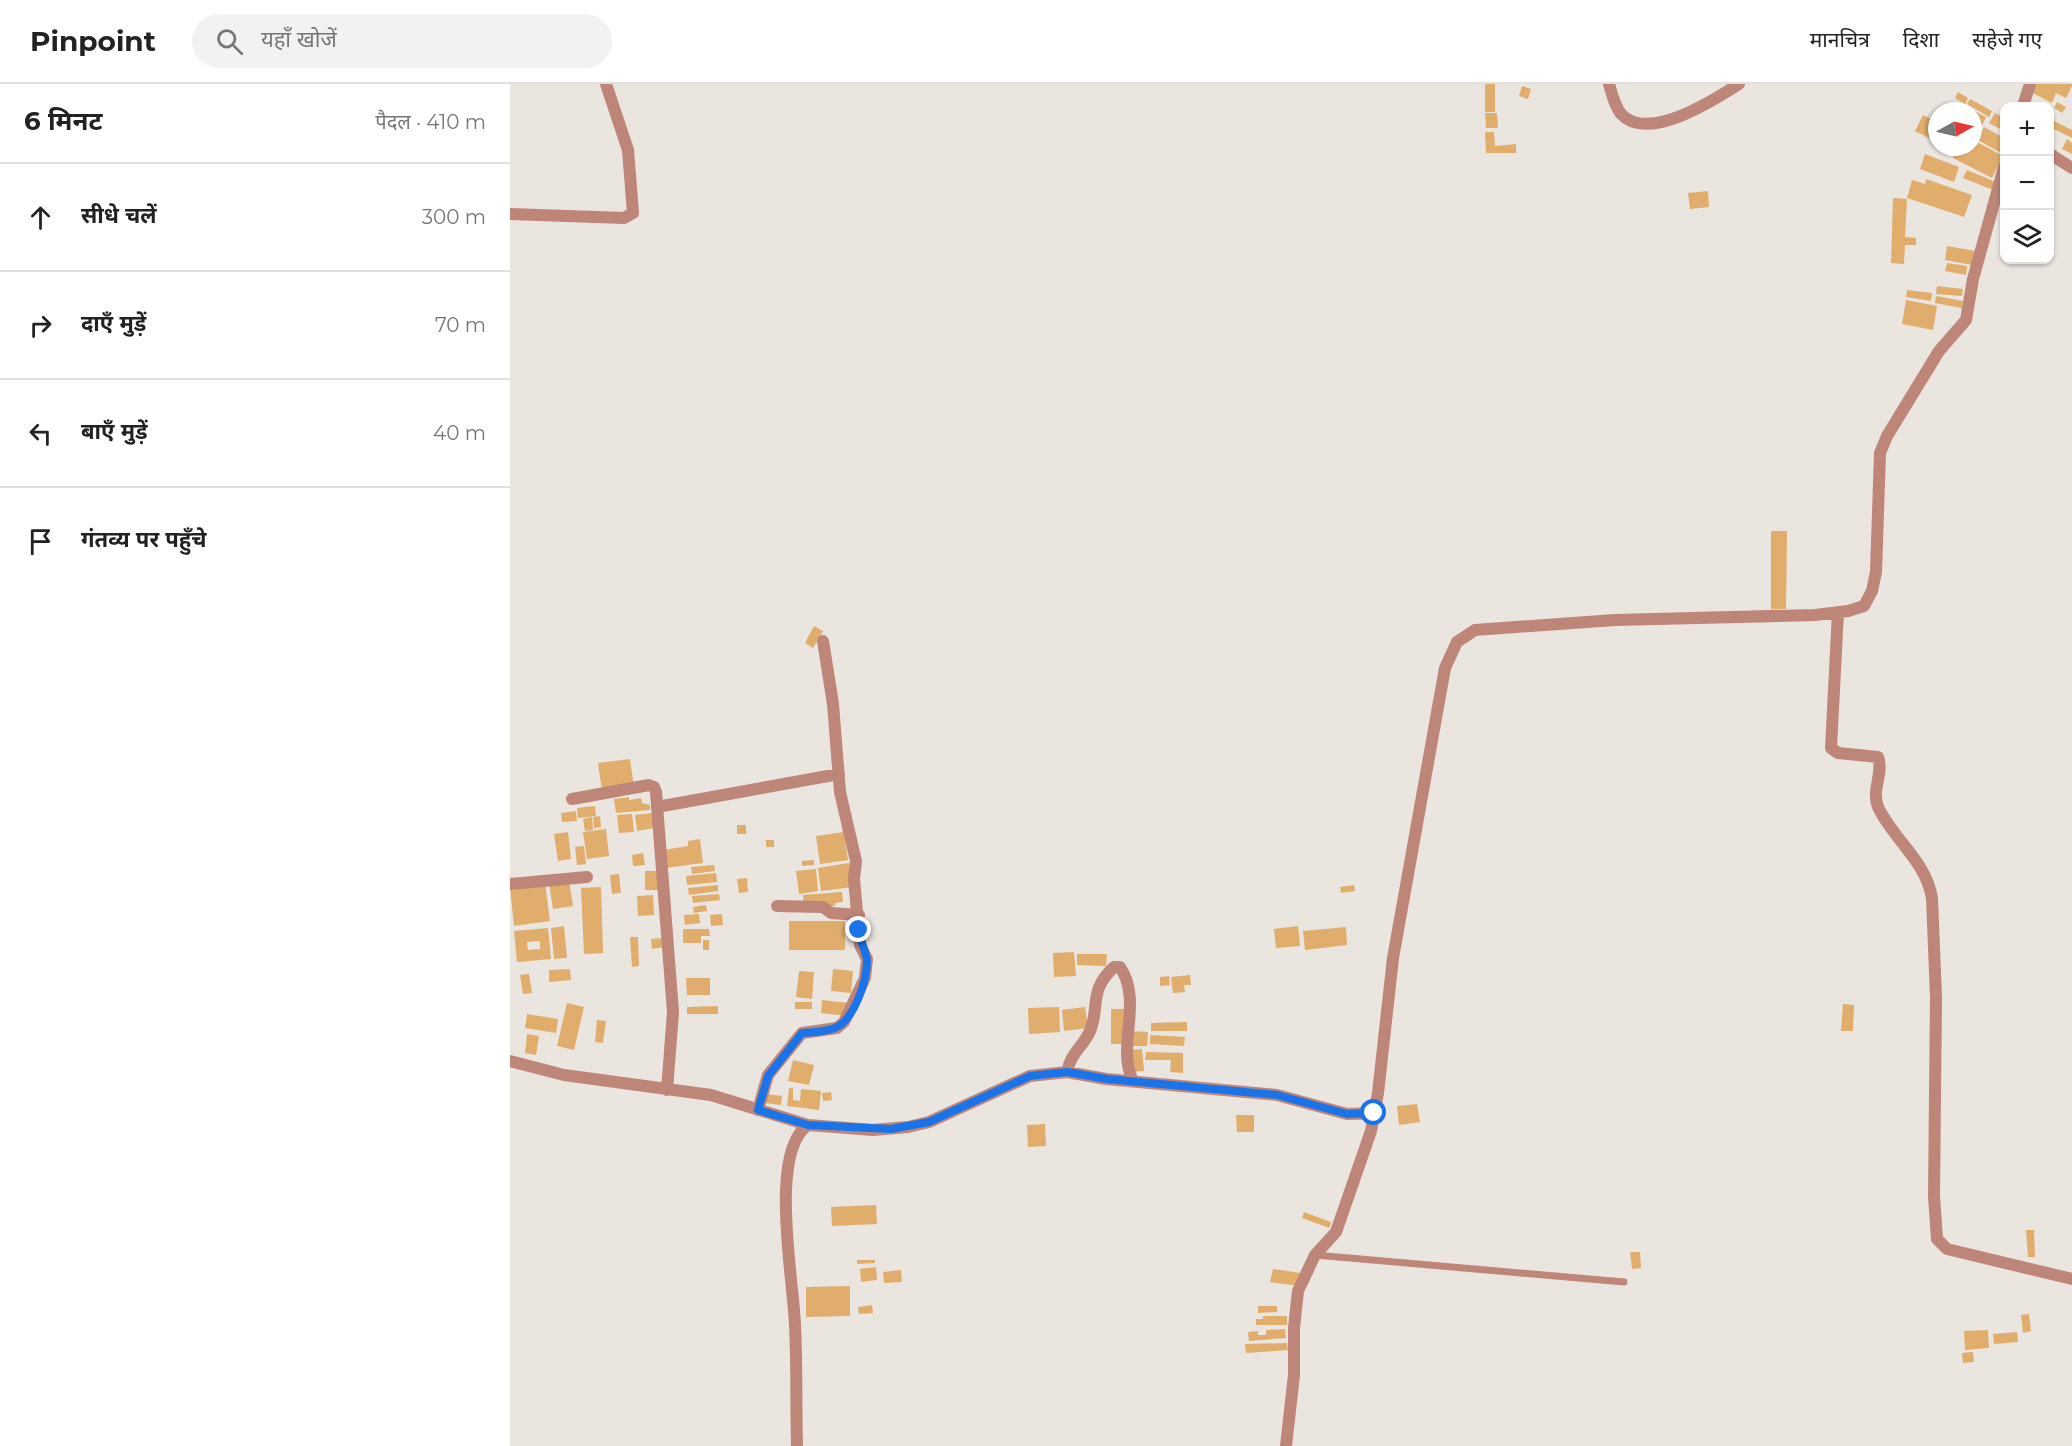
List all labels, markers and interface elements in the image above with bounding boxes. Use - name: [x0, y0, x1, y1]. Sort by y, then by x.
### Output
- search box: [192, 14, 612, 68]
- text: Pinpoint: [30, 24, 156, 58]
- icon: search: [213, 25, 246, 58]
- text: यहाँ खोजें: [261, 26, 337, 53]
- text: मानचित्र: [1810, 27, 1870, 52]
- text: दिशा: [1903, 27, 1939, 52]
- text: सहेजे गए: [1972, 27, 2042, 52]
- north arrow: [1928, 102, 1982, 156]
- map controls: [2000, 102, 2054, 264]
- button: +: [2000, 102, 2054, 156]
- text: 6 मिनट: [24, 105, 103, 137]
- text: पैदल · 410 m: [375, 110, 486, 134]
- button: −: [2000, 156, 2054, 210]
- icon: ahead: [24, 201, 57, 234]
- text: सीधे चलें: [81, 202, 157, 229]
- text: 300 m: [422, 205, 486, 229]
- button: layers: [2000, 210, 2054, 264]
- icon: right: [24, 309, 57, 342]
- text: दाएँ मुड़ें: [81, 310, 146, 337]
- text: 70 m: [435, 313, 486, 337]
- icon: left: [24, 417, 57, 450]
- text: बाएँ मुड़ें: [81, 418, 148, 445]
- text: 40 m: [433, 421, 486, 445]
- icon: arrive: [24, 525, 57, 558]
- text: गंतव्य पर पहुँचे: [81, 526, 207, 553]
- route end: [845, 916, 871, 942]
- route start: [1360, 1099, 1386, 1125]

